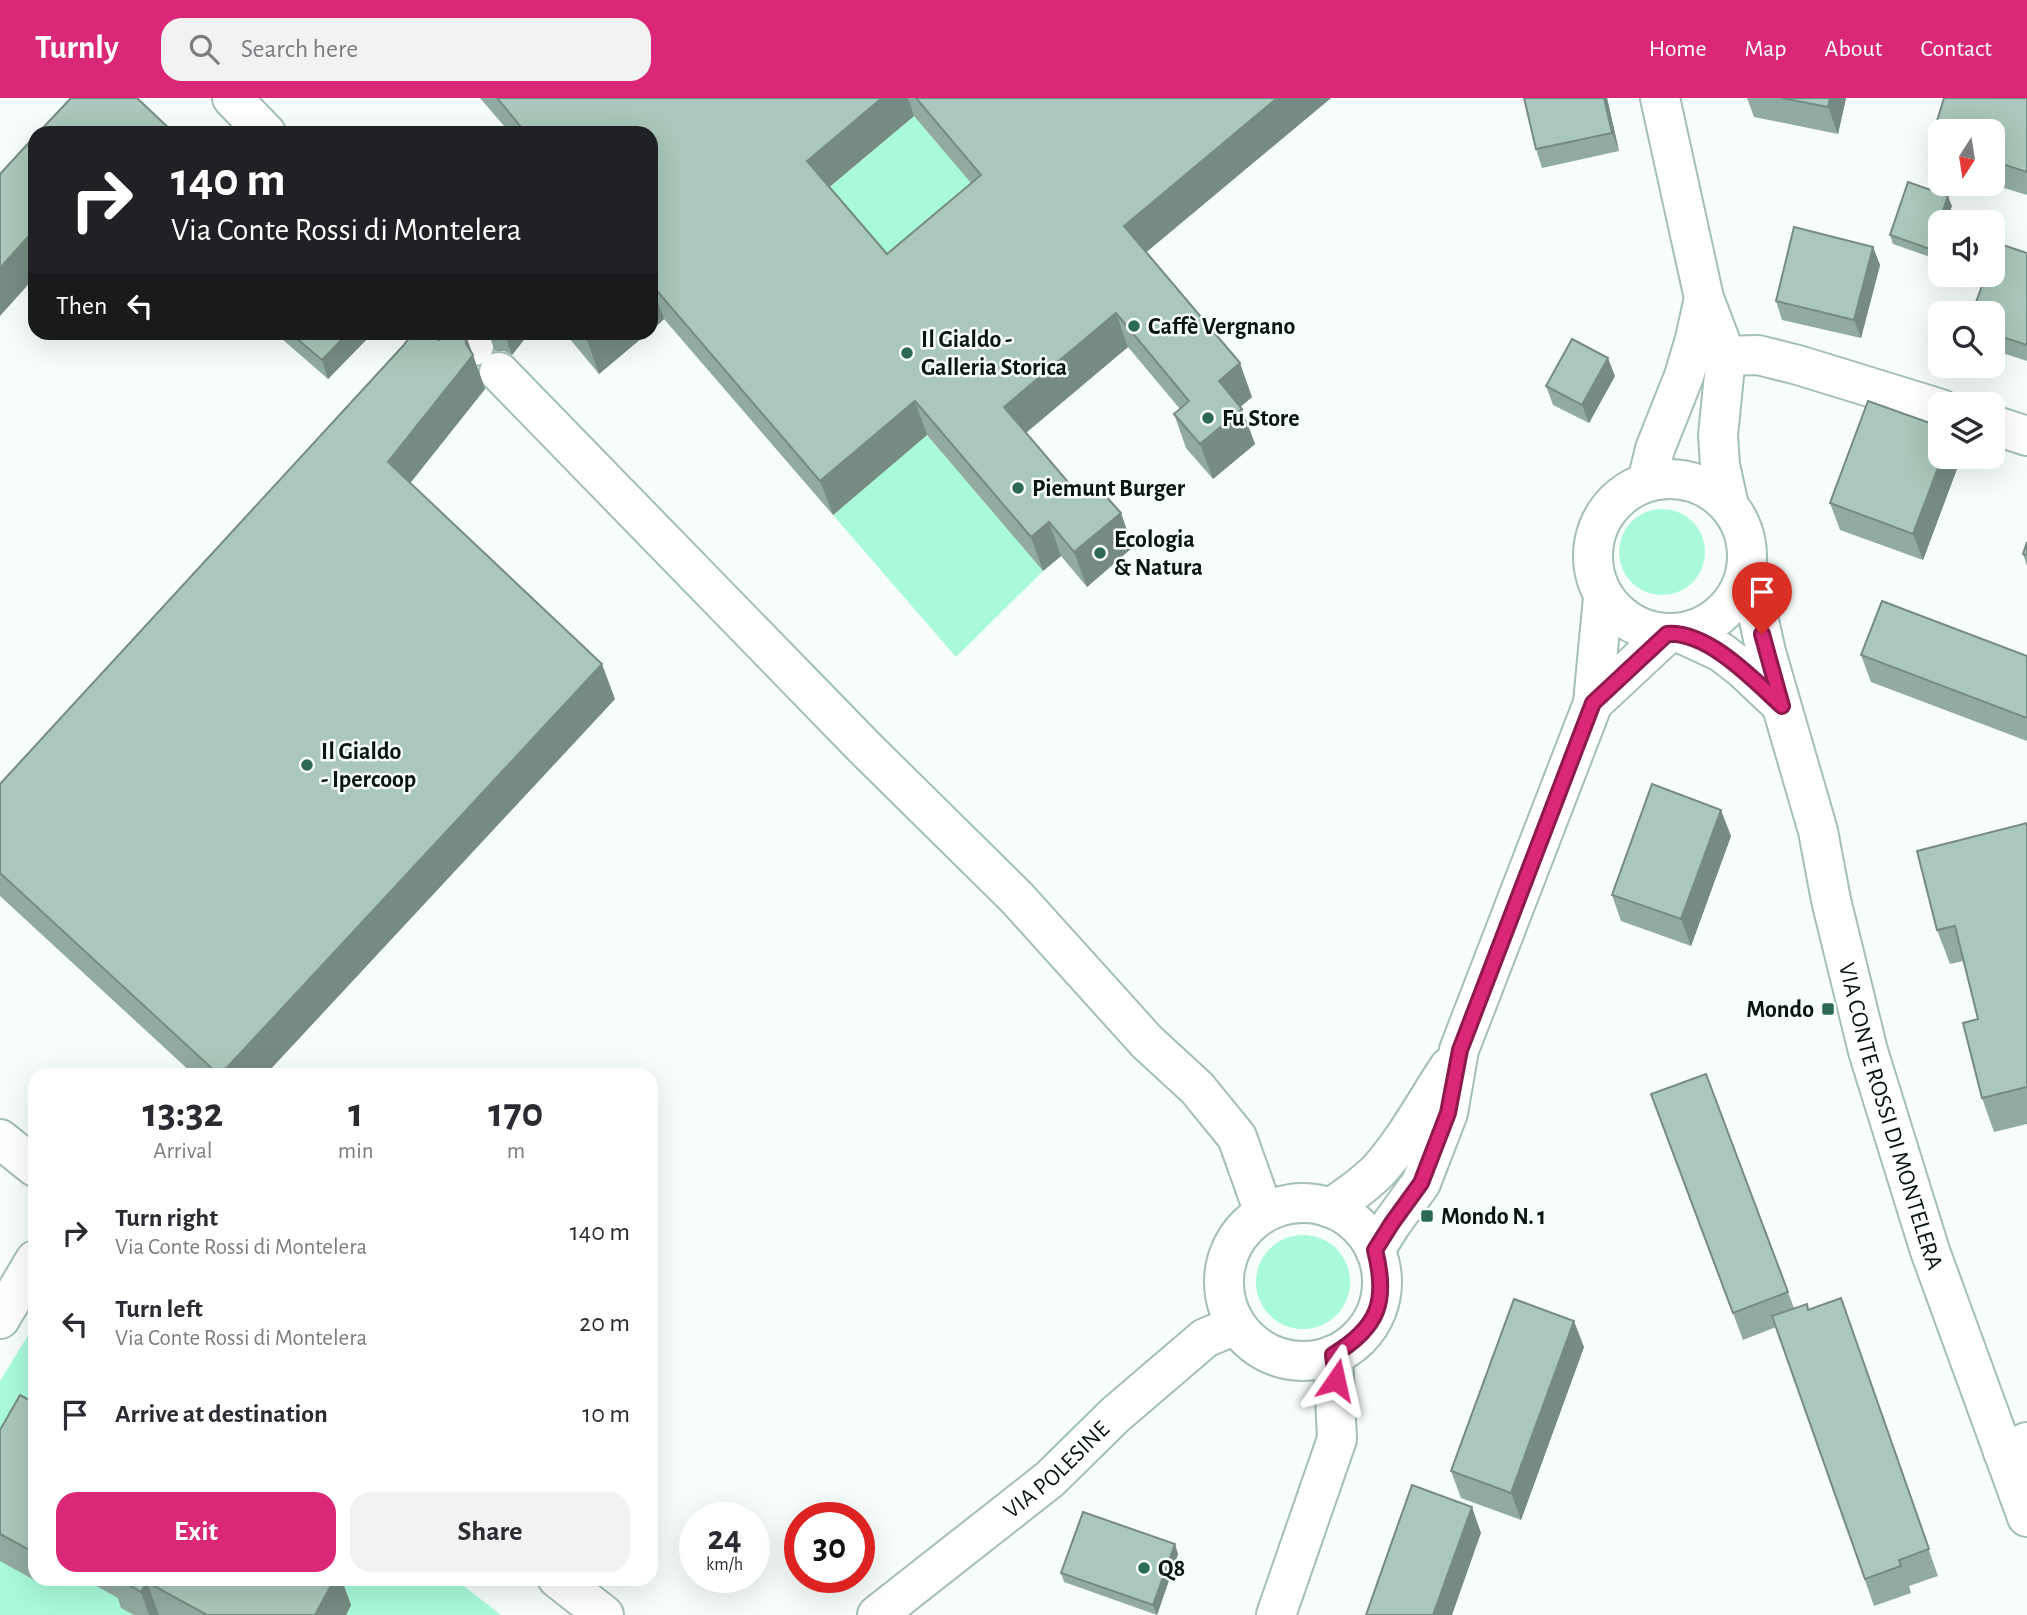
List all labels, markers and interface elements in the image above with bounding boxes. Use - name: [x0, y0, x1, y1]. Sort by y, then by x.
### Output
- search box: [161, 18, 651, 81]
- icon: search: [185, 30, 223, 68]
- text: Turnly: [35, 32, 119, 65]
- text: Search here: [241, 36, 358, 62]
- text: Home: [1649, 37, 1707, 61]
- text: Map: [1745, 37, 1787, 61]
- text: About: [1825, 37, 1882, 61]
- text: Contact: [1920, 37, 1992, 61]
- north arrow: [1928, 119, 2006, 196]
- map controls: [1928, 119, 2005, 469]
- icon: right: [56, 154, 147, 245]
- text: 140 m: [171, 156, 286, 205]
- button: sound: [1928, 210, 2005, 287]
- text: Via Conte Rossi di Montelera: [171, 214, 522, 246]
- icon: left: [121, 287, 159, 325]
- text: Then: [56, 293, 107, 319]
- button: search: [1928, 301, 2005, 378]
- place label: Caffè Vergnano: [1148, 315, 1295, 339]
- marker: Caffè Vergnano: [1126, 318, 1142, 334]
- place label: Il Gialdo - Galleria Storica: [921, 328, 1067, 380]
- marker: Il Gialdo - Galleria Storica: [899, 345, 915, 361]
- button: layers: [1928, 392, 2005, 469]
- place label: Fu Store: [1222, 407, 1300, 431]
- marker: Fu Store: [1200, 410, 1216, 426]
- place label: Piemunt Burger: [1032, 477, 1186, 501]
- marker: Piemunt Burger: [1010, 480, 1026, 496]
- place label: Ecologia & Natura: [1114, 528, 1203, 580]
- marker: Ecologia & Natura: [1092, 545, 1108, 561]
- pin: [1732, 562, 1792, 634]
- icon: arrive: [1743, 573, 1781, 611]
- place label: Il Gialdo - Ipercoop: [321, 740, 416, 792]
- marker: Il Gialdo - Ipercoop: [299, 757, 315, 773]
- street label: VIA CONTE ROSSI DI MONTELERA: [1834, 961, 1947, 1273]
- place label: Mondo: [1746, 998, 1814, 1022]
- marker: Mondo: [1820, 1001, 1836, 1017]
- text: 13:32: [143, 1092, 223, 1134]
- text: 1: [348, 1092, 363, 1134]
- text: 170: [488, 1092, 543, 1134]
- text: Arrival: [153, 1140, 213, 1163]
- text: min: [338, 1140, 374, 1163]
- text: m: [507, 1140, 525, 1163]
- text: Turn right: [115, 1205, 218, 1231]
- place label: Mondo N. 1: [1441, 1205, 1546, 1229]
- marker: Mondo N. 1: [1419, 1208, 1435, 1224]
- icon: right: [56, 1214, 94, 1252]
- text: 140 m: [570, 1219, 630, 1245]
- text: Via Conte Rossi di Montelera: [115, 1236, 367, 1259]
- text: Turn left: [115, 1296, 203, 1322]
- icon: left: [56, 1305, 94, 1343]
- text: 20 m: [579, 1310, 630, 1336]
- text: Via Conte Rossi di Montelera: [115, 1327, 367, 1350]
- position arrow: [1299, 1343, 1373, 1417]
- icon: arrive: [56, 1396, 94, 1434]
- text: Arrive at destination: [115, 1401, 328, 1427]
- text: 10 m: [582, 1401, 630, 1427]
- street label: VIA POLESINE: [1000, 1417, 1115, 1524]
- button: Exit: [56, 1492, 336, 1572]
- button: Share: [350, 1492, 630, 1572]
- speed limit sign: 30: [784, 1502, 875, 1593]
- text: 24: [707, 1521, 742, 1556]
- text: km/h: [706, 1556, 743, 1574]
- place label: Q8: [1158, 1557, 1185, 1581]
- marker: Q8: [1136, 1560, 1152, 1576]

